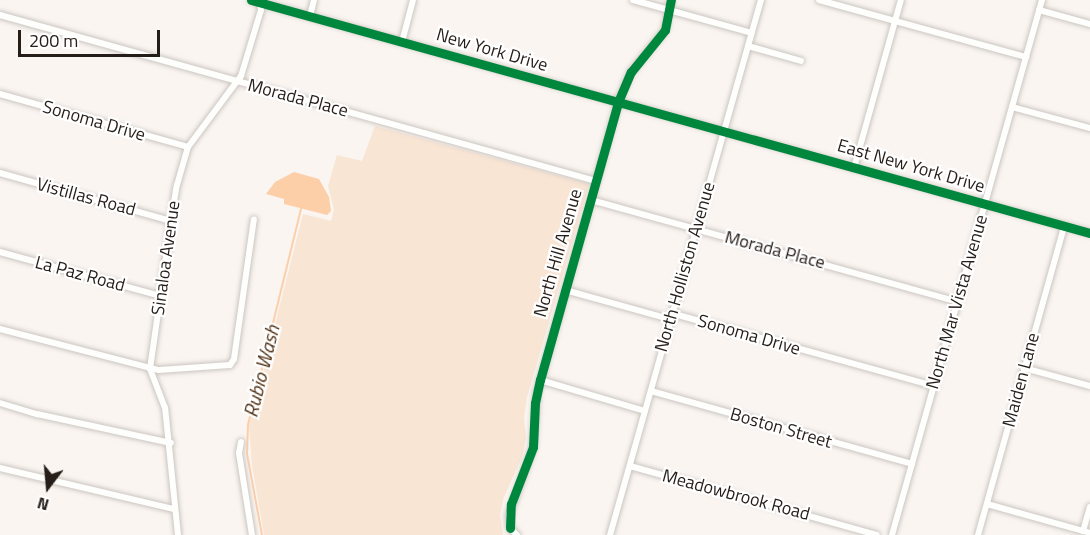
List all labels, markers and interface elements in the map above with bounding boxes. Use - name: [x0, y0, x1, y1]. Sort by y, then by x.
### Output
- scale bar: [21, 18, 164, 56]
- street label: New York Drive: [434, 24, 550, 76]
- text: 200 m: [29, 27, 78, 54]
- street label: Morada Place: [245, 74, 351, 122]
- street label: Sonoma Drive: [40, 96, 148, 146]
- street label: East New York Drive: [835, 135, 987, 197]
- street label: Vistillas Road: [34, 173, 138, 221]
- street label: North Holliston Avenue: [650, 180, 720, 354]
- street label: North Hill Avenue: [529, 186, 587, 320]
- street label: Sinaloa Avenue: [147, 199, 185, 317]
- street label: North Mar Vista Avenue: [922, 212, 992, 392]
- street label: Morada Place: [722, 226, 828, 274]
- street label: La Paz Road: [33, 252, 127, 296]
- street label: Sonoma Drive: [695, 310, 803, 360]
- water label: Rubio Wash: [238, 322, 284, 420]
- street label: Maiden Lane: [998, 330, 1044, 430]
- street label: Boston Street: [728, 403, 834, 453]
- north arrow: [18, 457, 78, 517]
- street label: Meadowbrook Road: [660, 465, 812, 525]
- text: N: [34, 491, 52, 517]

